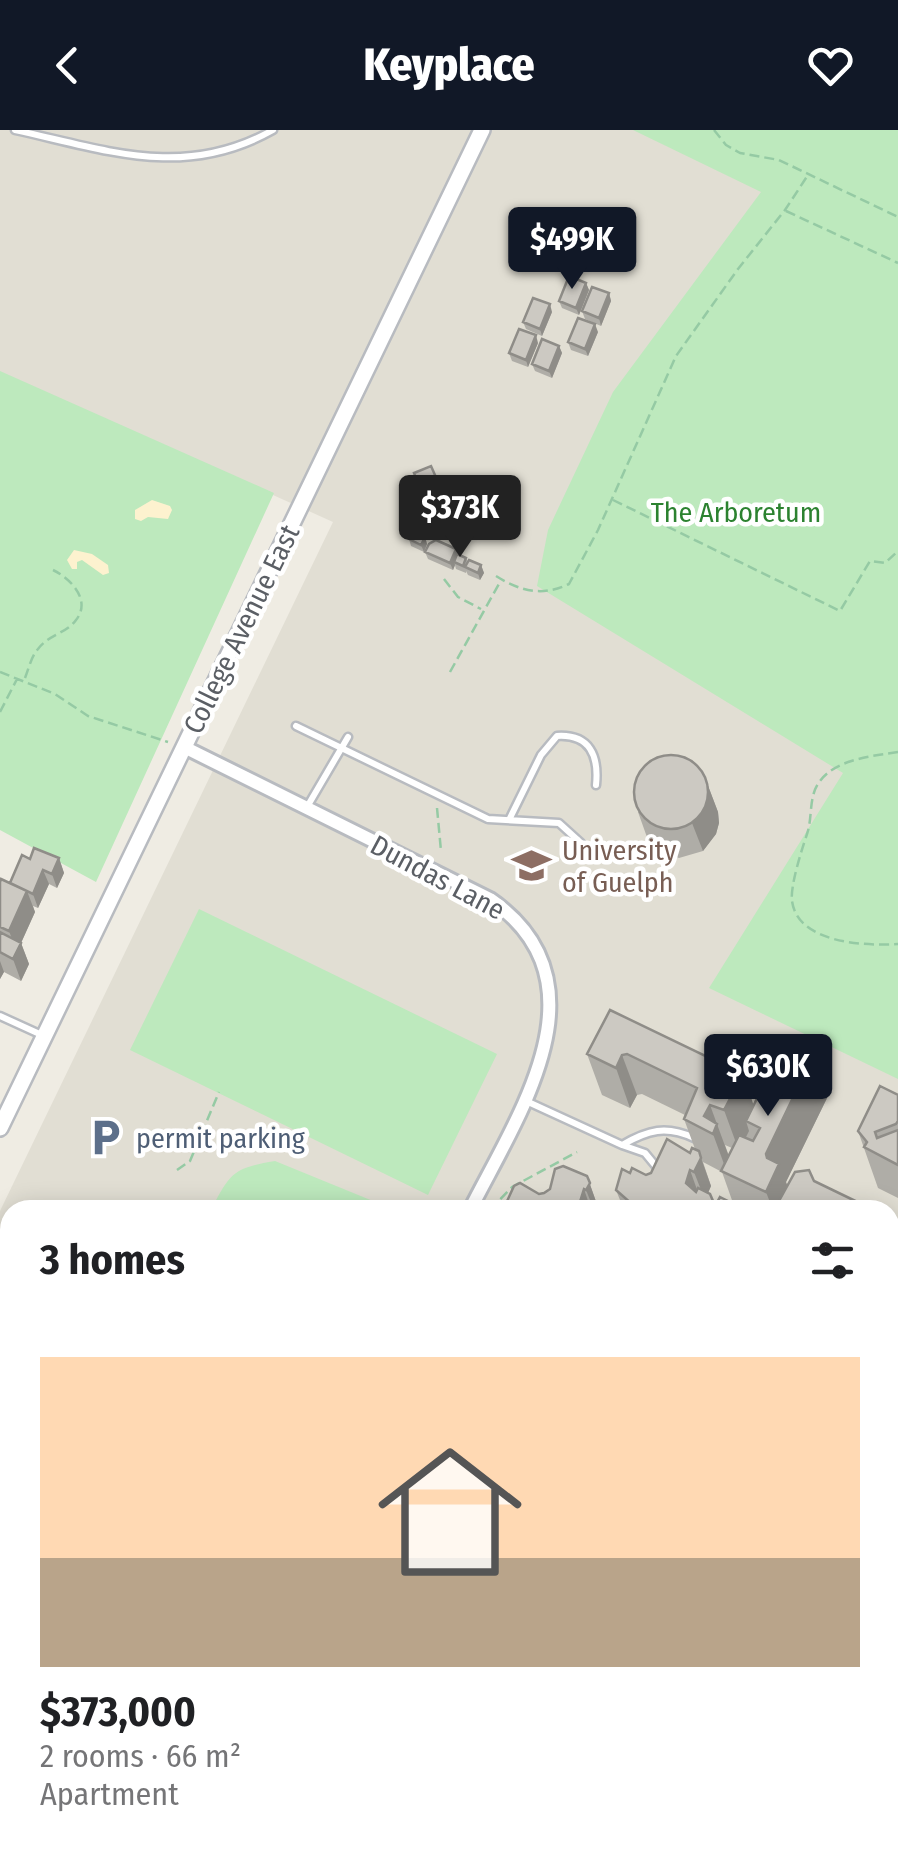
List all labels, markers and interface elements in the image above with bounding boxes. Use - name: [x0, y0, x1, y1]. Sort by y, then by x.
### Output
- icon: back: [40, 38, 95, 93]
- text: Keyplace: [363, 38, 535, 92]
- icon: heart: [803, 38, 858, 93]
- pin: $499K: [502, 207, 642, 292]
- text: $499K: [530, 220, 614, 258]
- pin: $373K: [390, 475, 530, 560]
- text: $373K: [421, 488, 499, 526]
- park label: The Arboretum: [651, 496, 821, 529]
- street label: College Avenue East: [177, 519, 307, 739]
- street label: Dundas Lane: [365, 828, 511, 927]
- place label: University of Guelph: [562, 834, 677, 899]
- school or university icon: University of Guelph: [511, 845, 553, 887]
- pin: $630K: [698, 1034, 838, 1119]
- text: $630K: [726, 1047, 810, 1085]
- parking icon: permit parking: [85, 1117, 127, 1159]
- place label: permit parking: [136, 1122, 306, 1155]
- icon: filters: [805, 1233, 860, 1288]
- text: 3 homes: [40, 1235, 185, 1285]
- icon: home: [360, 1422, 540, 1602]
- text: $373,000: [40, 1687, 196, 1737]
- text: 2 rooms · 66 m²: [40, 1737, 241, 1775]
- text: Apartment: [40, 1775, 179, 1813]

